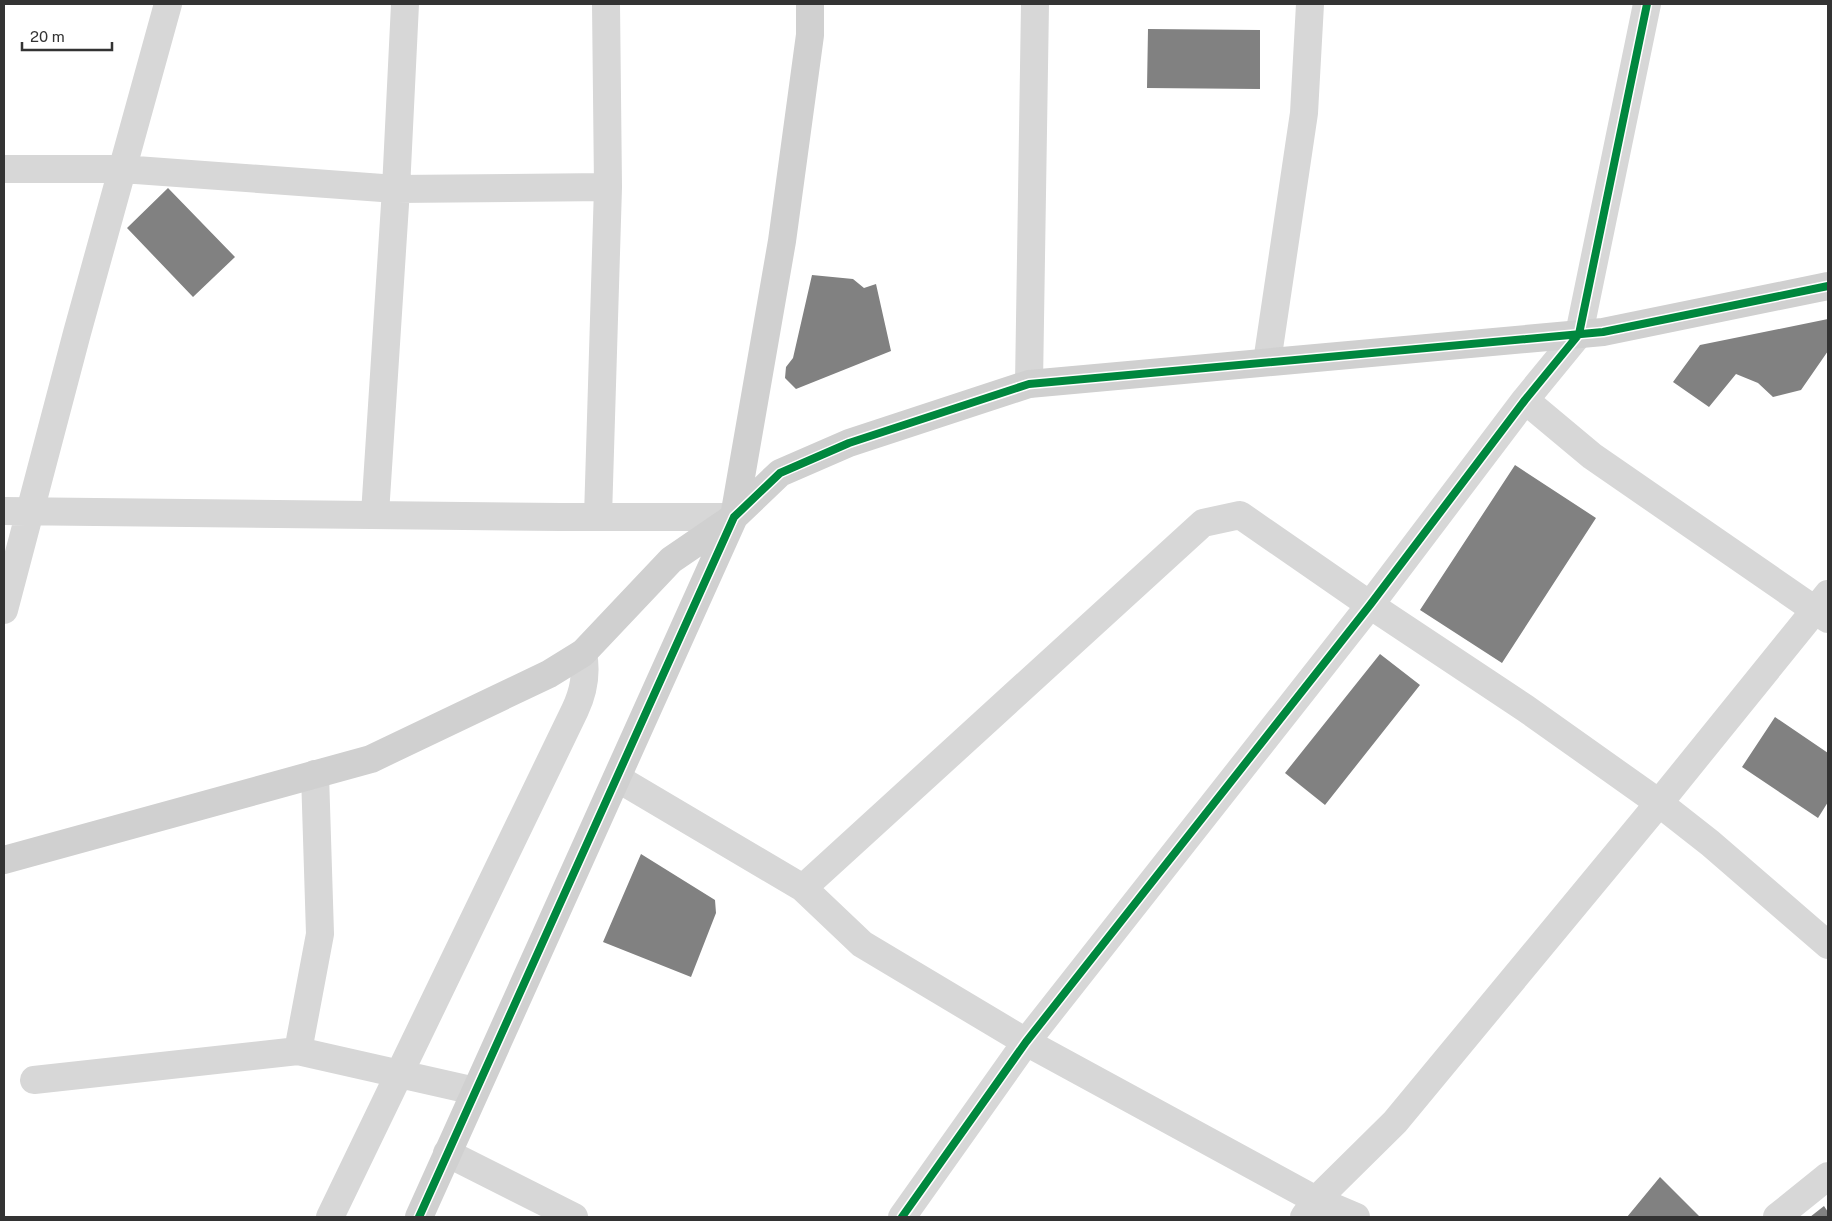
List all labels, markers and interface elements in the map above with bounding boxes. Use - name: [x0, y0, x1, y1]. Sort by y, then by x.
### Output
- scale bar: [22, 20, 112, 52]
- text: 20 m: [30, 28, 65, 45]

